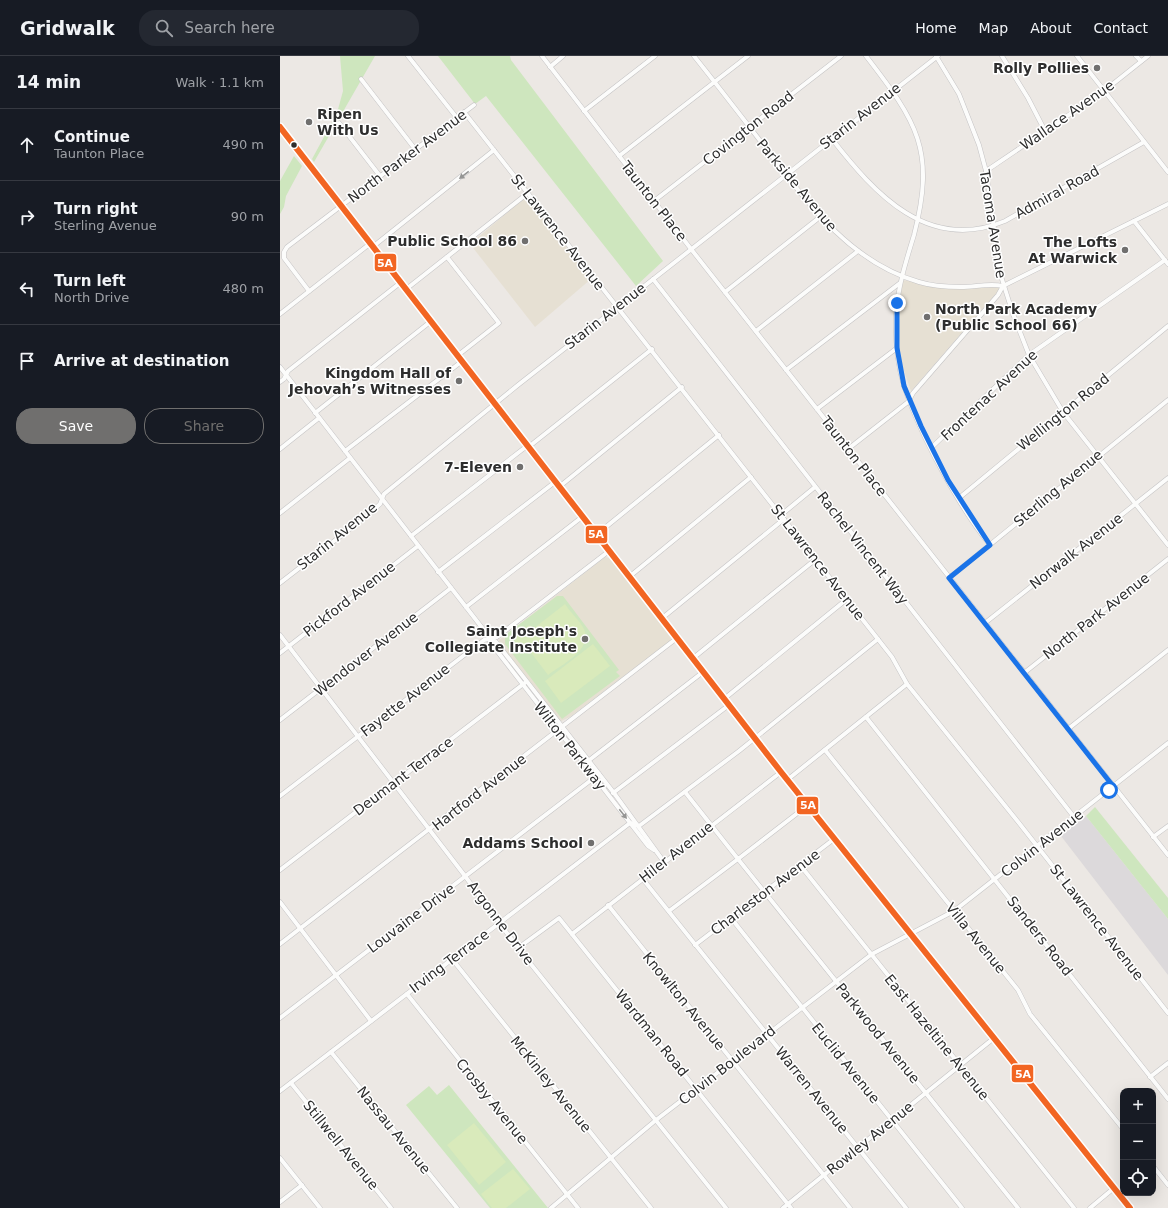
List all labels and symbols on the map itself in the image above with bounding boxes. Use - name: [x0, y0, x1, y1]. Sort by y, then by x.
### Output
- place label: Rolly Pollies: [993, 60, 1089, 76]
- marker: Rolly Pollies: [1092, 63, 1102, 73]
- street label: Wallace Avenue: [1017, 77, 1117, 153]
- street label: Starin Avenue: [816, 80, 904, 152]
- street label: Covington Road: [699, 88, 797, 168]
- place label: Ripen With Us: [317, 106, 378, 138]
- street label: North Parker Avenue: [345, 106, 469, 206]
- marker: Ripen With Us: [304, 117, 314, 127]
- street label: Parkside Avenue: [754, 136, 840, 234]
- unlabelled marker: [289, 140, 299, 150]
- street label: Taunton Place: [617, 157, 690, 244]
- street label: Admiral Road: [1012, 162, 1102, 222]
- street label: Tacoma Avenue: [976, 168, 1009, 279]
- one-way arrow: [458, 170, 469, 179]
- street label: St Lawrence Avenue: [508, 171, 608, 293]
- place label: Public School 86: [387, 233, 517, 249]
- place label: The Lofts At Warwick: [1028, 234, 1118, 266]
- marker: Public School 86: [520, 236, 530, 246]
- marker: The Lofts At Warwick: [1120, 245, 1130, 255]
- line badge: 5A: [374, 253, 397, 272]
- text: 5A: [377, 257, 394, 270]
- street label: Starin Avenue: [561, 280, 649, 352]
- route end: [888, 294, 906, 312]
- place label: North Park Academy (Public School 66): [935, 301, 1097, 333]
- marker: North Park Academy (Public School 66): [922, 312, 932, 322]
- street label: Frontenac Avenue: [938, 346, 1040, 444]
- place label: Kingdom Hall of Jehovah’s Witnesses: [288, 365, 452, 397]
- street label: Wellington Road: [1014, 370, 1112, 454]
- marker: Kingdom Hall of Jehovah’s Witnesses: [454, 376, 464, 386]
- street label: Taunton Place: [817, 412, 890, 499]
- street label: Sterling Avenue: [1010, 446, 1106, 530]
- place label: 7-Eleven: [444, 459, 512, 475]
- marker: 7-Eleven: [515, 462, 525, 472]
- street label: Rachel Vincent Way: [814, 489, 912, 607]
- street label: Starin Avenue: [294, 499, 380, 573]
- street label: St Lawrence Avenue: [768, 501, 868, 623]
- street label: Norwalk Avenue: [1026, 510, 1126, 592]
- line badge: 5A: [585, 525, 608, 544]
- text: 5A: [588, 528, 605, 541]
- street label: Pickford Avenue: [300, 558, 398, 640]
- street label: North Park Avenue: [1040, 570, 1152, 662]
- street label: Wendover Avenue: [311, 609, 421, 699]
- place label: Saint Joseph's Collegiate Institute: [425, 623, 577, 655]
- marker: Saint Joseph's Collegiate Institute: [580, 634, 590, 644]
- street label: Fayette Avenue: [357, 660, 453, 740]
- street label: Wilton Parkway: [531, 699, 609, 793]
- street label: Deumant Terrace: [350, 733, 456, 819]
- street label: Hartford Avenue: [429, 750, 529, 834]
- route start: [1100, 781, 1118, 799]
- line badge: 5A: [796, 796, 819, 815]
- text: 5A: [800, 799, 817, 812]
- street label: Colvin Avenue: [998, 806, 1086, 880]
- one-way arrow: [618, 808, 627, 819]
- street label: Hiler Avenue: [636, 818, 716, 886]
- place label: Addams School: [462, 835, 583, 851]
- marker: Addams School: [586, 838, 596, 848]
- street label: Charleston Avenue: [707, 846, 823, 938]
- street label: St Lawrence Avenue: [1047, 861, 1147, 983]
- street label: Argonne Drive: [464, 878, 538, 968]
- street label: Louvaine Drive: [364, 880, 458, 956]
- street label: Sanders Road: [1004, 893, 1076, 979]
- street label: Villa Avenue: [943, 900, 1009, 976]
- street label: Irving Terrace: [406, 926, 492, 996]
- street label: Knowlton Avenue: [640, 949, 728, 1053]
- street label: East Hazeltine Avenue: [881, 971, 993, 1103]
- street label: Parkwood Avenue: [833, 980, 923, 1086]
- street label: Wardman Road: [612, 987, 692, 1079]
- street label: Euclid Avenue: [809, 1020, 883, 1106]
- street label: Colvin Boulevard: [675, 1022, 779, 1108]
- street label: McKinley Avenue: [507, 1033, 595, 1135]
- street label: Warren Avenue: [772, 1044, 852, 1136]
- street label: Crosby Avenue: [453, 1055, 531, 1147]
- line badge: 5A: [1011, 1064, 1034, 1083]
- text: 5A: [1015, 1068, 1032, 1081]
- street label: Nassau Avenue: [354, 1083, 434, 1177]
- street label: Stillwell Avenue: [300, 1097, 382, 1193]
- street label: Rowley Avenue: [824, 1098, 916, 1178]

